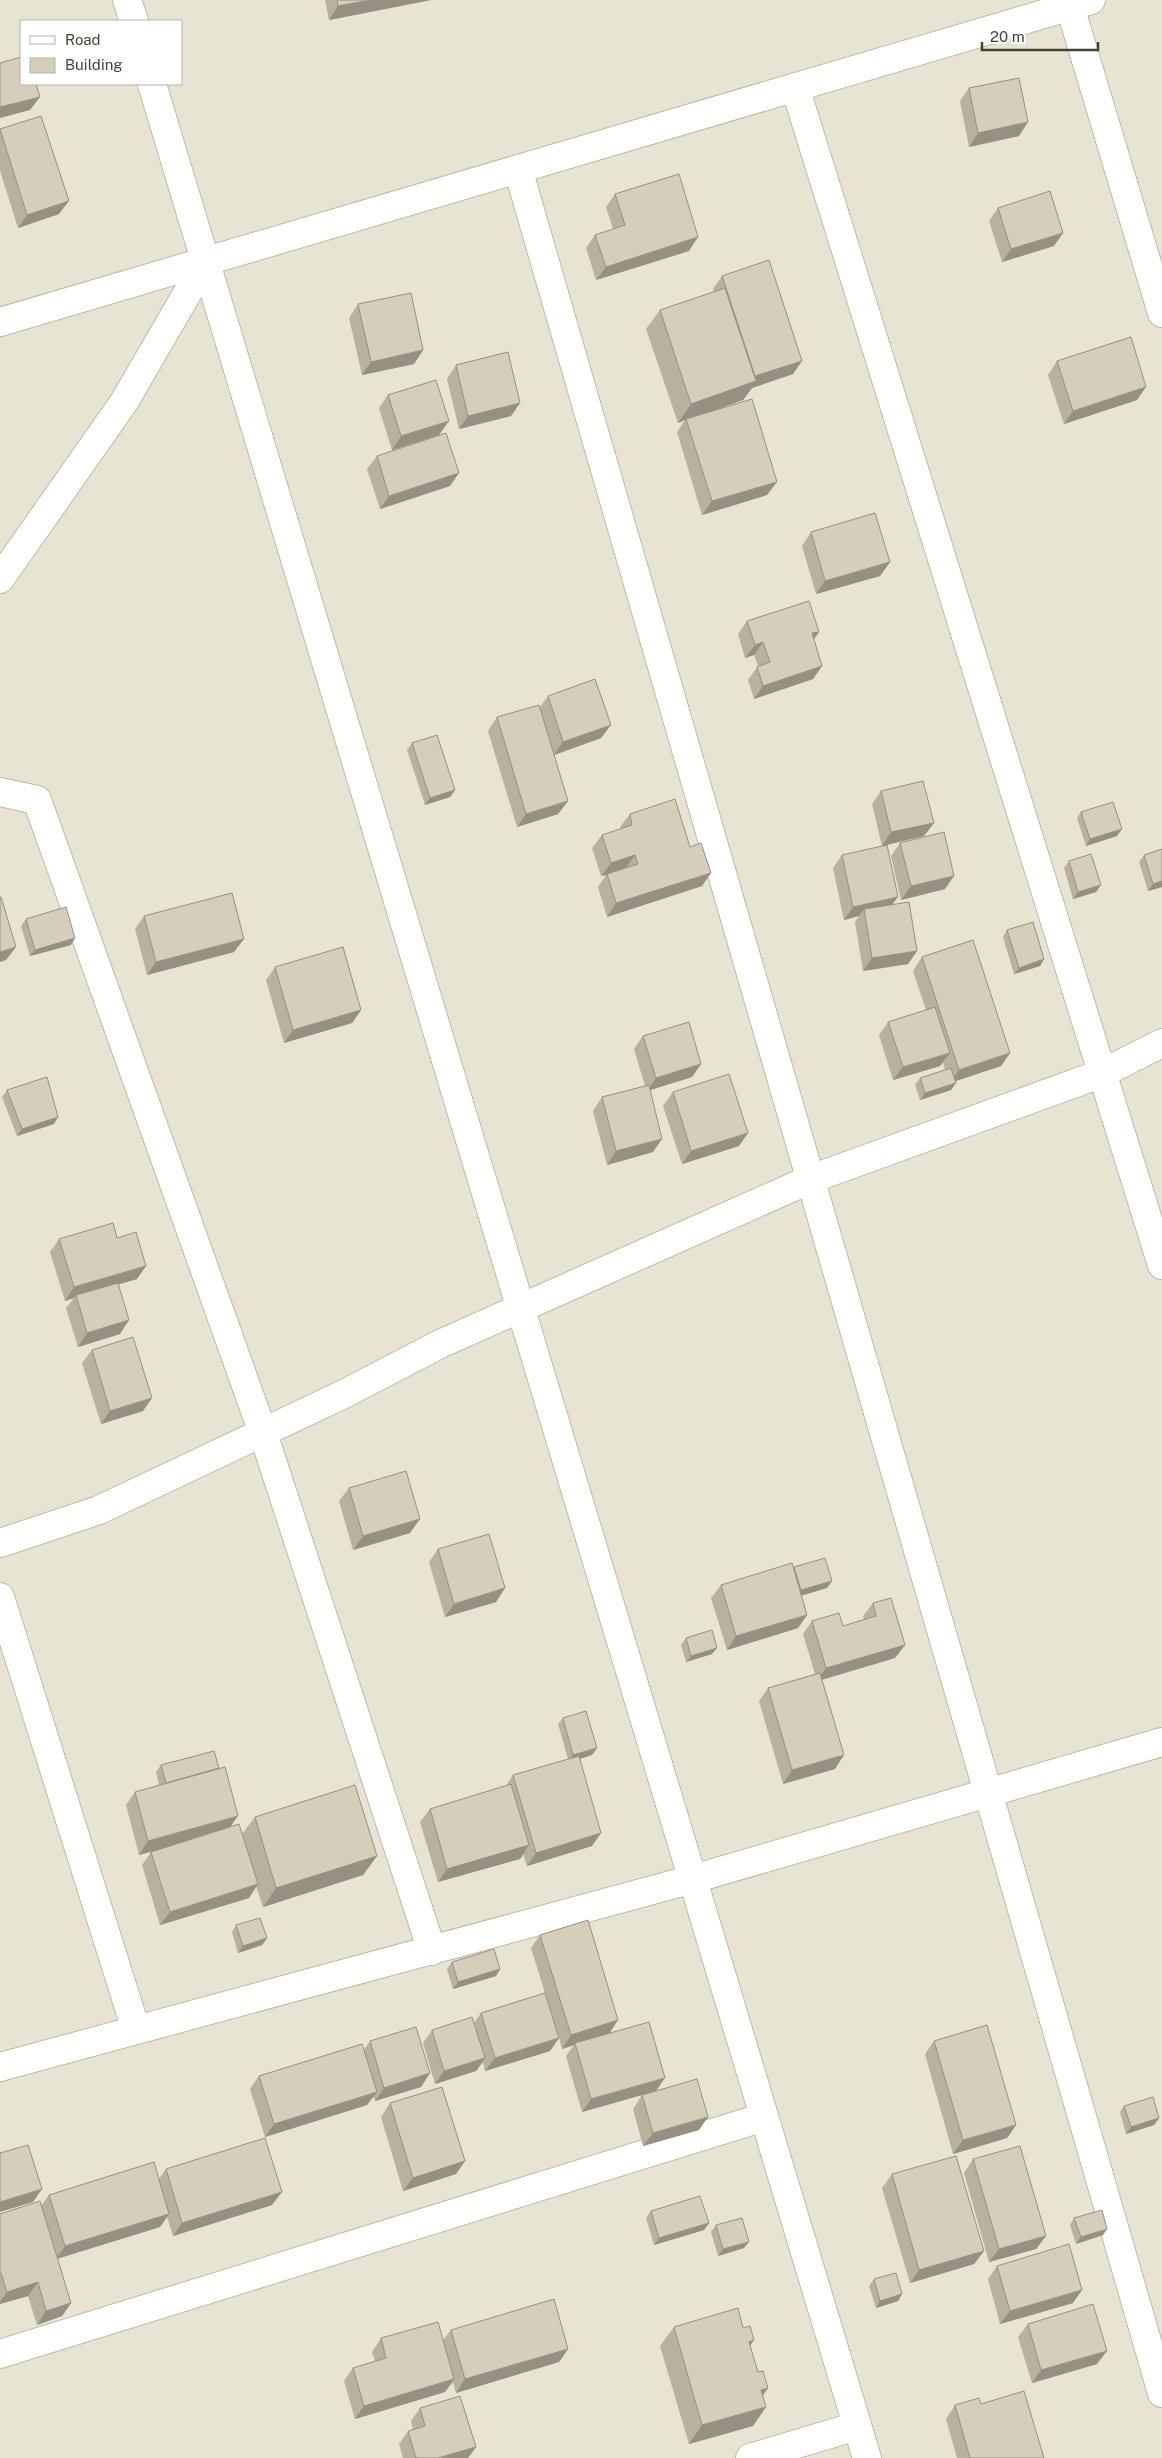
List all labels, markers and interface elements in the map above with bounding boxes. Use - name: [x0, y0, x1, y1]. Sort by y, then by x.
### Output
- legend: [20, 20, 182, 85]
- scale bar: [982, 20, 1098, 52]
- text: 20 m: [990, 28, 1025, 45]
- text: Road: [65, 31, 101, 48]
- text: Building: [65, 56, 123, 73]

